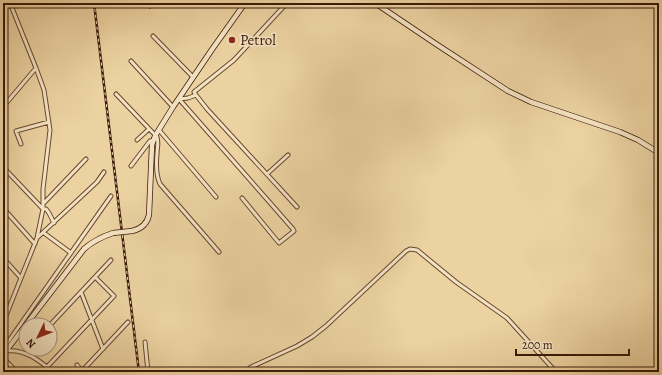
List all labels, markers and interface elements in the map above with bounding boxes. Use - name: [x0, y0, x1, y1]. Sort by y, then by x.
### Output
- place label: Petrol: [240, 30, 276, 50]
- marker: Petrol: [227, 35, 237, 45]
- north arrow: [18, 317, 58, 357]
- scale bar: [516, 331, 629, 357]
- text: N: [23, 335, 39, 352]
- text: 200 m: [522, 337, 553, 353]

